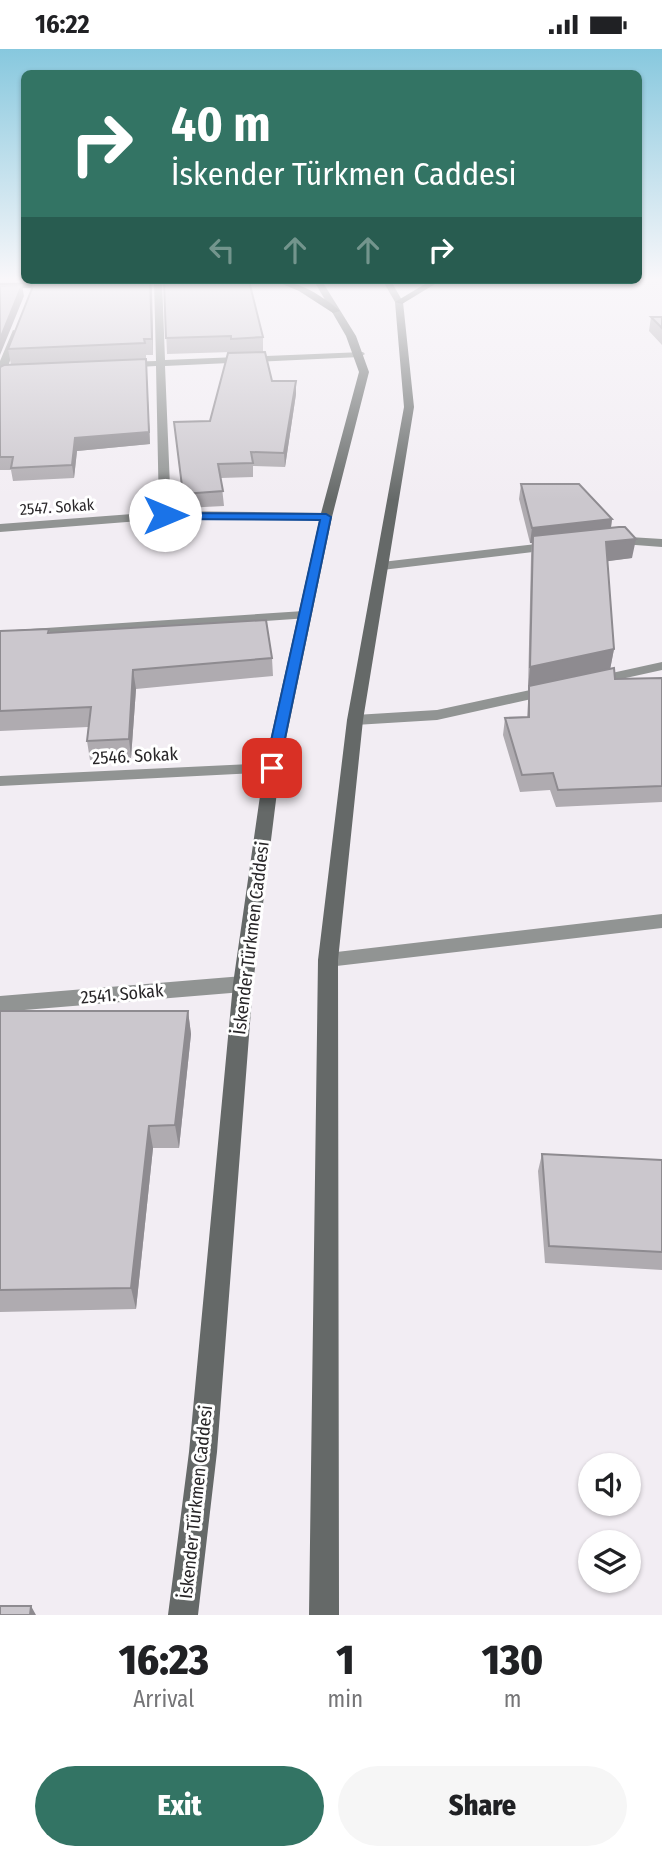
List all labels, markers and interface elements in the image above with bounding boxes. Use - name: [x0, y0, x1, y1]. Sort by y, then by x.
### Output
- text: 16:22: [35, 9, 90, 40]
- text: 40 m: [171, 95, 271, 154]
- icon: right: [56, 98, 147, 189]
- text: İskender Türkmen Caddesi: [171, 155, 517, 193]
- icon: left: [203, 231, 241, 269]
- icon: ahead: [276, 231, 314, 269]
- icon: ahead: [349, 231, 387, 269]
- icon: right: [422, 231, 460, 269]
- position arrow: [128, 478, 202, 552]
- street label: 2547. Sokak: [19, 495, 95, 519]
- pin: [242, 738, 302, 798]
- street label: 2546. Sokak: [92, 743, 179, 769]
- icon: arrive: [253, 749, 291, 787]
- street label: İskender Türkmen Caddesi: [228, 840, 274, 1036]
- street label: 2541. Sokak: [80, 979, 165, 1009]
- street label: İskender Türkmen Caddesi: [175, 1404, 217, 1600]
- map controls: [578, 1453, 641, 1593]
- button: sound: [578, 1453, 641, 1516]
- button: layers: [578, 1530, 641, 1593]
- text: 16:23: [119, 1635, 209, 1685]
- text: 1: [336, 1635, 354, 1685]
- text: 130: [482, 1635, 543, 1685]
- text: Arrival: [133, 1685, 194, 1713]
- text: min: [327, 1685, 363, 1713]
- text: m: [504, 1685, 521, 1713]
- button: Exit: [35, 1766, 324, 1846]
- button: Share: [338, 1766, 627, 1846]

